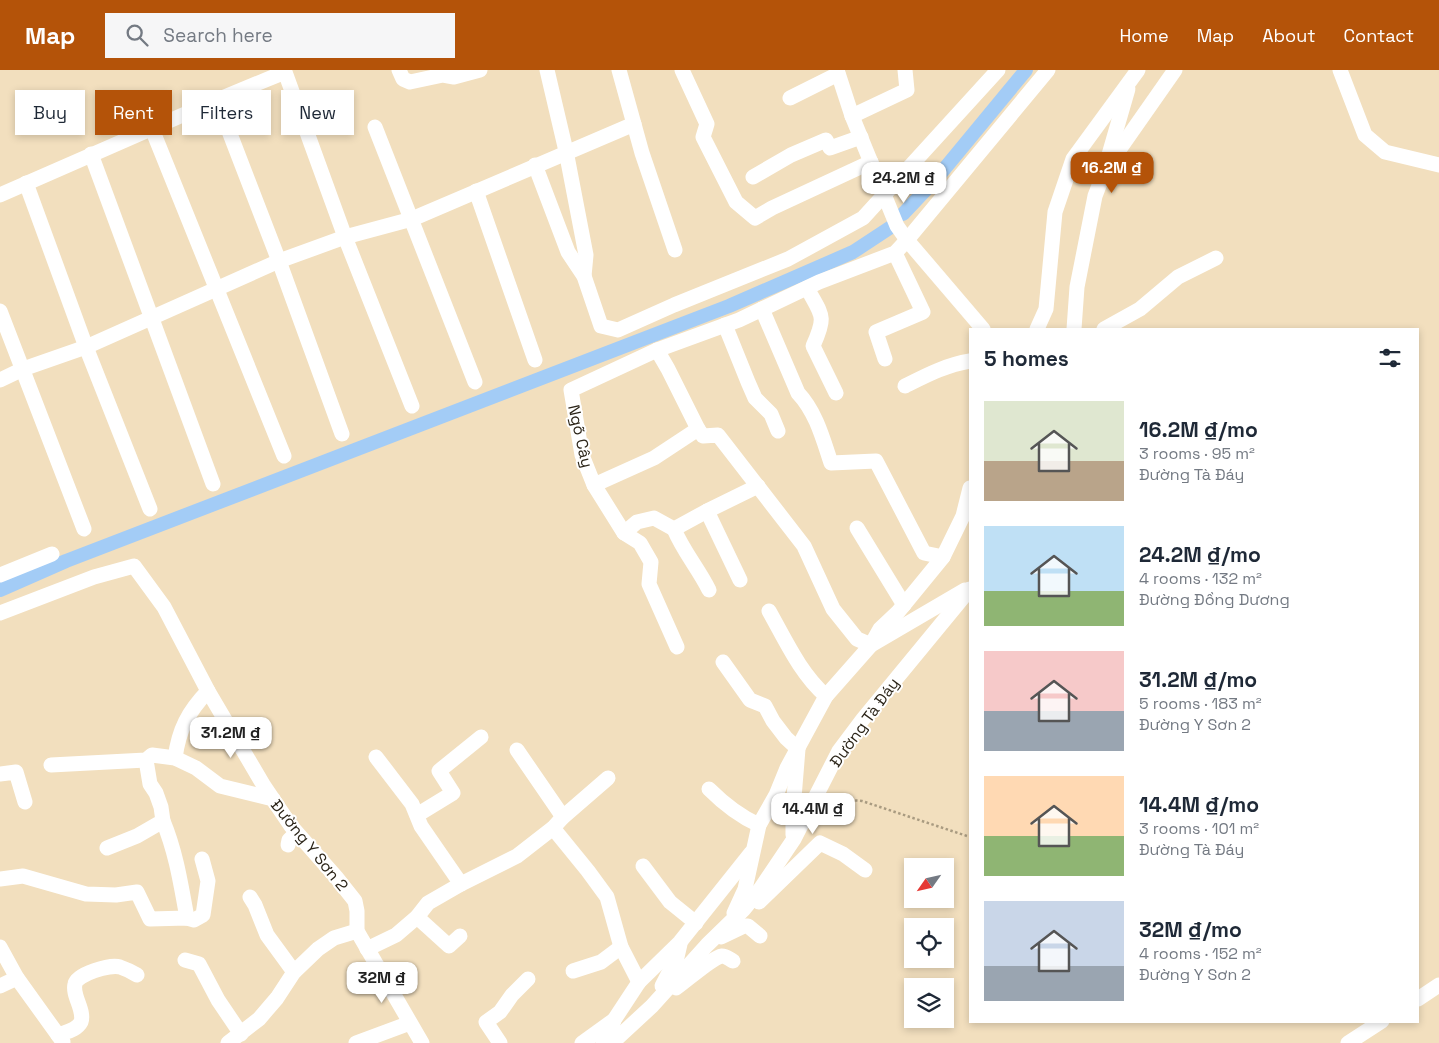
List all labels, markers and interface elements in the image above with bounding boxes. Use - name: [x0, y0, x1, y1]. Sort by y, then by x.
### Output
- search box: [105, 13, 455, 58]
- text: Map: [25, 20, 75, 51]
- icon: search: [123, 21, 151, 49]
- text: Search here: [163, 23, 273, 48]
- text: Home: [1120, 24, 1169, 47]
- text: Map: [1197, 24, 1234, 47]
- text: About: [1262, 24, 1316, 47]
- text: Contact: [1344, 24, 1414, 47]
- chip: Buy: [15, 90, 85, 135]
- chip: Rent: [95, 90, 172, 135]
- chip: Filters: [182, 90, 271, 135]
- chip: New: [281, 90, 354, 135]
- pin: 16.2M ₫: [1066, 152, 1158, 194]
- text: 16.2M ₫: [1082, 157, 1142, 178]
- pin: 24.2M ₫: [858, 162, 950, 204]
- text: 24.2M ₫: [872, 167, 936, 188]
- icon: filters: [1376, 344, 1404, 372]
- text: 5 homes: [984, 345, 1069, 372]
- street label: Ngõ Cây: [563, 403, 598, 470]
- text: 16.2M ₫/mo: [1139, 416, 1258, 443]
- icon: home: [1024, 421, 1084, 481]
- text: 3 rooms · 95 m²: [1139, 443, 1255, 464]
- text: Đường Tà Đáy: [1139, 464, 1244, 485]
- text: 24.2M ₫/mo: [1139, 541, 1261, 568]
- icon: home: [1024, 546, 1084, 606]
- text: 4 rooms · 132 m²: [1139, 568, 1262, 589]
- text: Đường Đồng Dương: [1139, 589, 1290, 610]
- text: 31.2M ₫/mo: [1139, 666, 1257, 693]
- icon: home: [1024, 671, 1084, 731]
- street label: Đường Tà Đáy: [825, 674, 904, 771]
- text: 5 rooms · 183 m²: [1139, 693, 1262, 714]
- text: Đường Y Sơn 2: [1139, 714, 1251, 735]
- pin: 31.2M ₫: [185, 716, 277, 759]
- text: 31.2M ₫: [201, 722, 261, 743]
- text: 14.4M ₫/mo: [1139, 791, 1259, 818]
- pin: 14.4M ₫: [767, 792, 859, 835]
- street label: Đường Y Sơn 2: [266, 795, 353, 895]
- icon: home: [1024, 796, 1084, 856]
- text: 14.4M ₫: [782, 798, 844, 819]
- text: 3 rooms · 101 m²: [1139, 818, 1259, 839]
- text: Đường Tà Đáy: [1139, 839, 1244, 860]
- north arrow: [904, 858, 954, 908]
- map controls: [904, 858, 954, 1028]
- text: 32M ₫/mo: [1139, 916, 1242, 943]
- button: locate: [904, 918, 954, 968]
- icon: home: [1024, 921, 1084, 981]
- text: 4 rooms · 152 m²: [1139, 943, 1262, 964]
- pin: 32M ₫: [347, 962, 417, 1004]
- text: Đường Y Sơn 2: [1139, 964, 1251, 985]
- text: 32M ₫: [358, 967, 406, 988]
- button: layers: [904, 978, 954, 1028]

